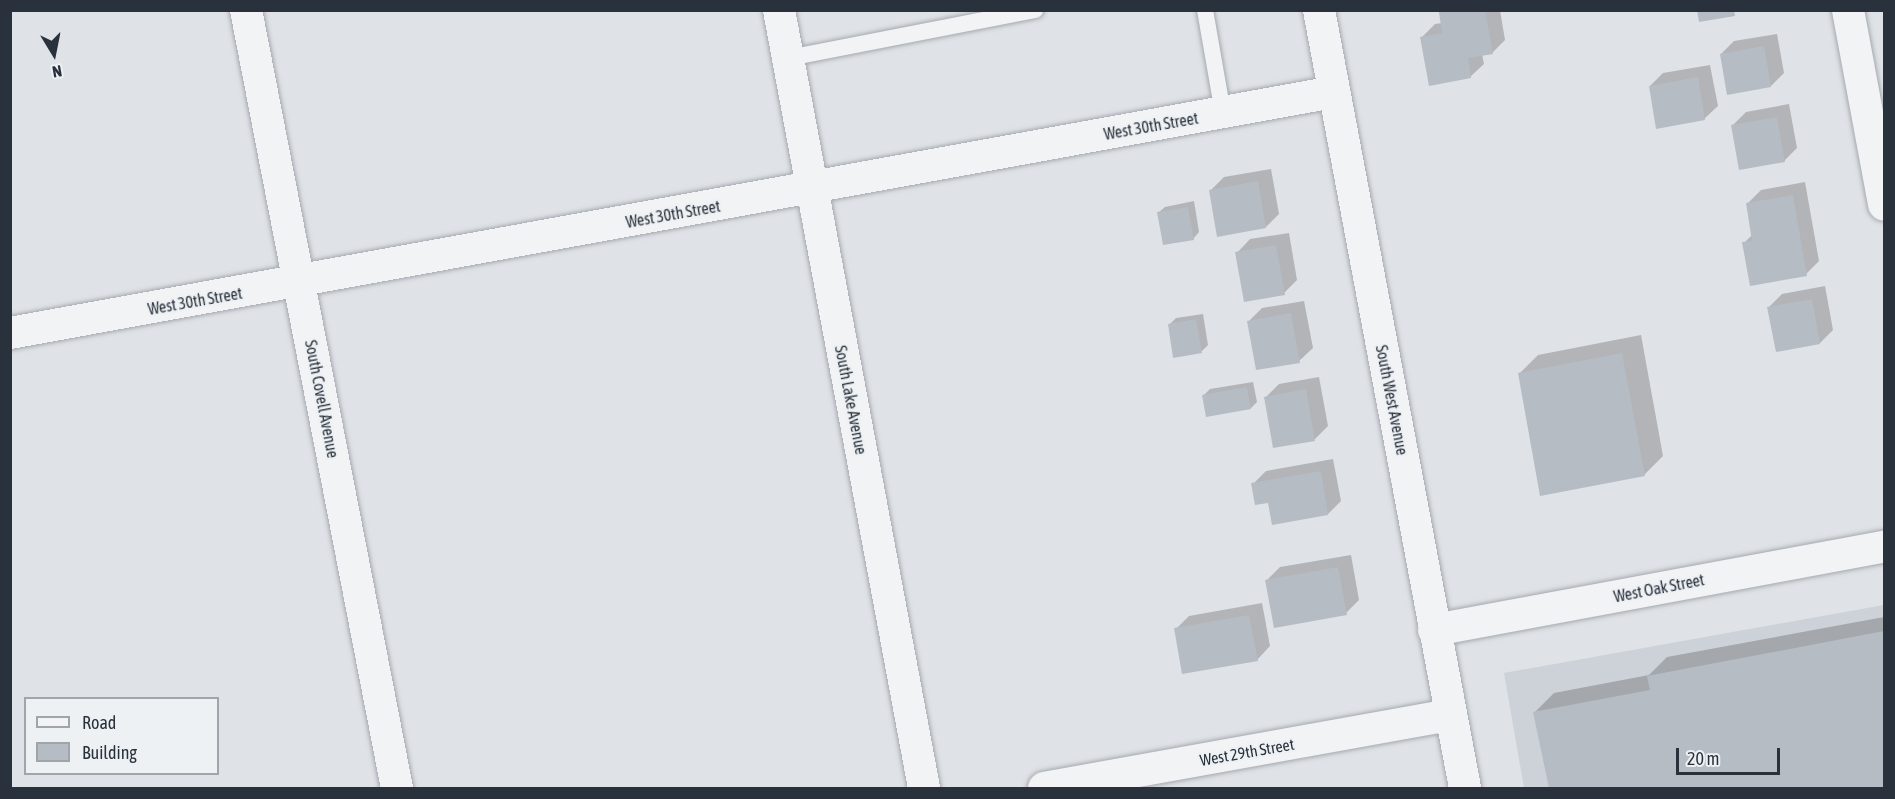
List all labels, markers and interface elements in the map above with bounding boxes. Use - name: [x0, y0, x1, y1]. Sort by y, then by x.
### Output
- north arrow: [24, 24, 84, 84]
- text: N: [51, 62, 63, 81]
- street label: West 30th Street: [1102, 108, 1200, 144]
- street label: West 30th Street: [624, 196, 722, 232]
- street label: West 30th Street: [146, 283, 244, 319]
- street label: South Covell Avenue: [301, 338, 343, 460]
- street label: South West Avenue: [1372, 343, 1412, 457]
- street label: South Lake Avenue: [831, 344, 871, 456]
- street label: West Oak Street: [1612, 570, 1706, 606]
- legend: [24, 697, 219, 775]
- text: Road: [82, 712, 116, 733]
- street label: West 29th Street: [1198, 734, 1296, 770]
- scale bar: [1679, 736, 1782, 774]
- text: Building: [82, 742, 137, 763]
- text: 20 m: [1687, 748, 1719, 769]

